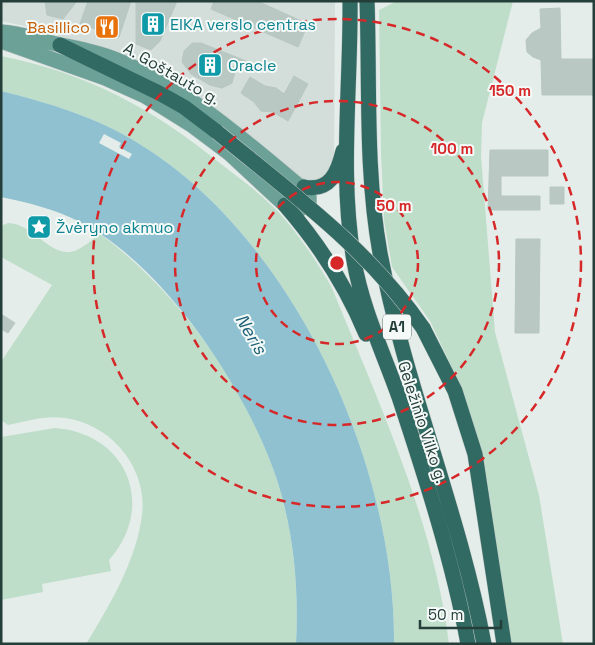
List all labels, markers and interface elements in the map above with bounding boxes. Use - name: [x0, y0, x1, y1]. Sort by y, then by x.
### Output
- building icon: EIKA verslo centras: [140, 11, 166, 37]
- restaurant icon: Basillico: [94, 14, 120, 40]
- place label: EIKA verslo centras: [170, 14, 316, 35]
- place label: Basillico: [27, 17, 90, 38]
- street label: A. Goštauto g.: [120, 37, 224, 110]
- building icon: Oracle: [197, 52, 223, 78]
- place label: Oracle: [228, 55, 276, 76]
- text: 150 m: [489, 81, 531, 100]
- text: 100 m: [431, 139, 473, 158]
- text: 50 m: [376, 196, 412, 215]
- place icon: Žvėryno akmuo: [26, 214, 52, 240]
- place label: Žvėryno akmuo: [56, 217, 174, 238]
- centre of rings: [328, 254, 346, 272]
- water label: Neris: [230, 309, 273, 359]
- road number: A1: [383, 314, 411, 340]
- street label: Geležinio Vilko g.: [393, 358, 452, 486]
- scale bar: [420, 598, 501, 630]
- text: 50 m: [428, 605, 463, 624]

